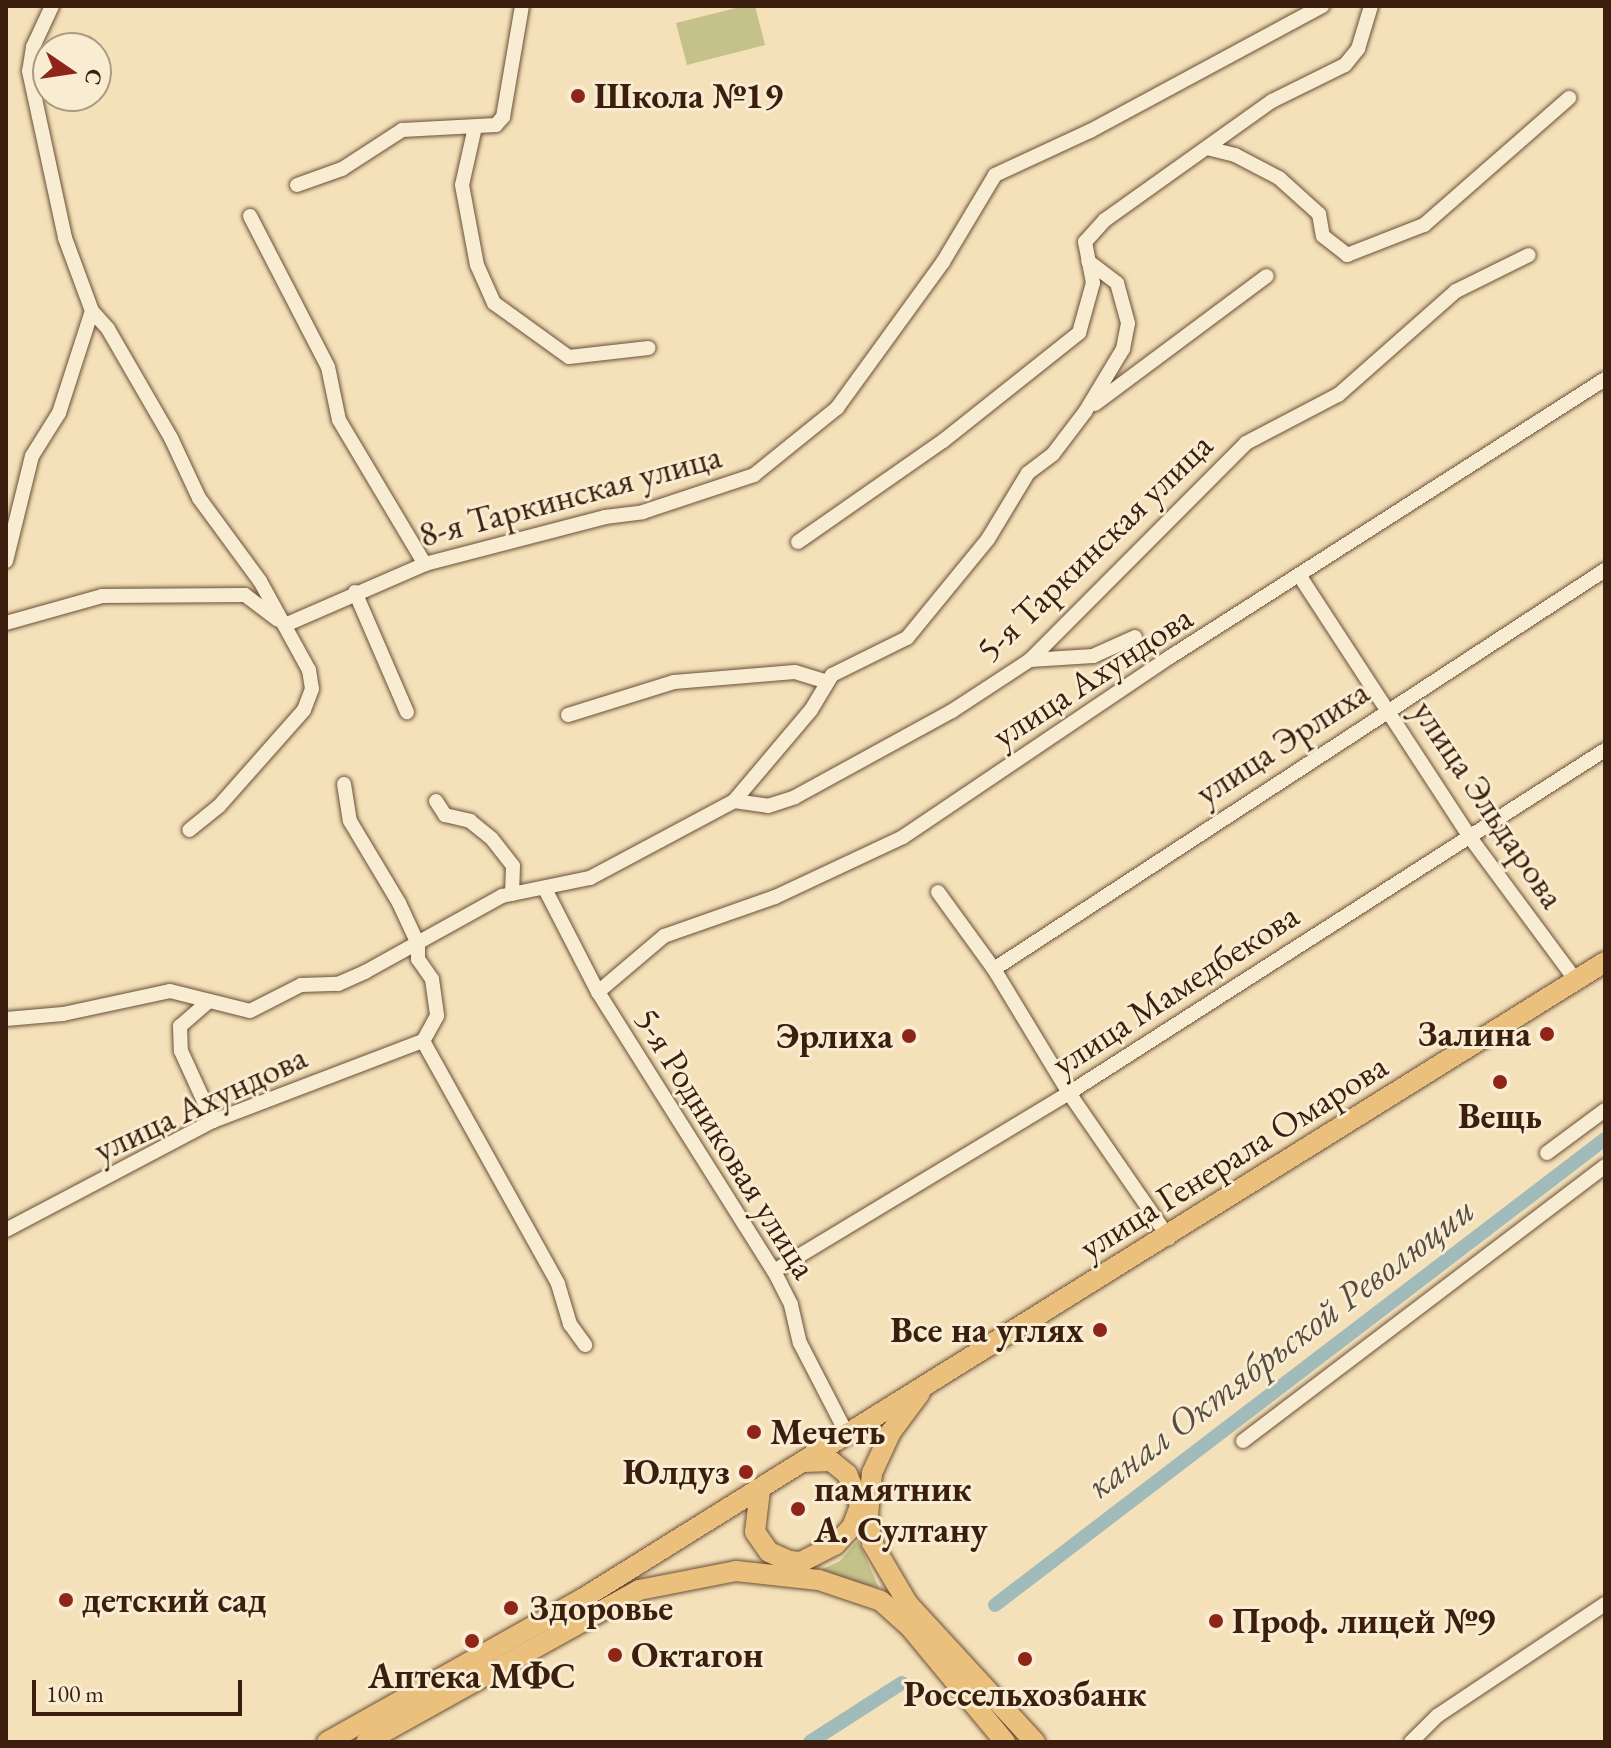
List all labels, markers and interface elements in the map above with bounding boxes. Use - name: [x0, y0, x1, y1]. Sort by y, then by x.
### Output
- north arrow: [32, 32, 112, 112]
- text: С: [78, 66, 110, 88]
- place label: Школа №19: [594, 74, 783, 118]
- marker: Школа №19: [569, 87, 587, 105]
- street label: 5-я Таркинская улица: [967, 423, 1221, 671]
- street label: 8-я Таркинская улица: [414, 434, 726, 556]
- street label: улица Ахундова: [984, 595, 1200, 757]
- street label: улица Эрлиха: [1187, 670, 1377, 814]
- street label: улица Эльдарова: [1403, 692, 1575, 916]
- street label: улица Мамедбекова: [1044, 893, 1306, 1085]
- street label: 5-я Родниковая улица: [625, 1000, 827, 1286]
- place label: Залина: [1418, 1012, 1531, 1056]
- place label: Эрлиха: [775, 1014, 893, 1058]
- marker: Залина: [1538, 1025, 1556, 1043]
- marker: Эрлиха: [900, 1027, 918, 1045]
- street label: улица Ахундова: [87, 1035, 313, 1171]
- street label: улица Генерала Омарова: [1071, 1044, 1395, 1268]
- marker: Вещь: [1491, 1073, 1509, 1091]
- place label: Вещь: [1458, 1094, 1542, 1138]
- water label: канал Октябрьской Революции: [1077, 1186, 1483, 1508]
- place label: Все на углях: [890, 1308, 1084, 1352]
- marker: Все на углях: [1091, 1321, 1109, 1339]
- place label: Мечеть: [770, 1410, 886, 1454]
- marker: Мечеть: [745, 1423, 763, 1441]
- place label: Юлдуз: [622, 1450, 730, 1494]
- marker: Юлдуз: [737, 1463, 755, 1481]
- place label: памятник А. Султану: [814, 1466, 988, 1551]
- marker: памятник А. Султану: [789, 1500, 807, 1518]
- place label: детский сад: [82, 1578, 267, 1622]
- place label: Здоровье: [529, 1586, 673, 1630]
- marker: детский сад: [57, 1591, 75, 1609]
- marker: Здоровье: [500, 1597, 522, 1619]
- place label: Проф. лицей №9: [1232, 1599, 1495, 1643]
- marker: Проф. лицей №9: [1207, 1612, 1225, 1630]
- marker: Аптека МФС: [463, 1632, 481, 1650]
- place label: Октагон: [631, 1633, 763, 1677]
- marker: Октагон: [606, 1646, 624, 1664]
- marker: Россельхозбанк: [1016, 1650, 1034, 1668]
- place label: Аптека МФС: [368, 1654, 576, 1698]
- scale bar: [36, 1664, 246, 1714]
- place label: Россельхозбанк: [903, 1672, 1147, 1716]
- text: 100 m: [46, 1678, 104, 1709]

